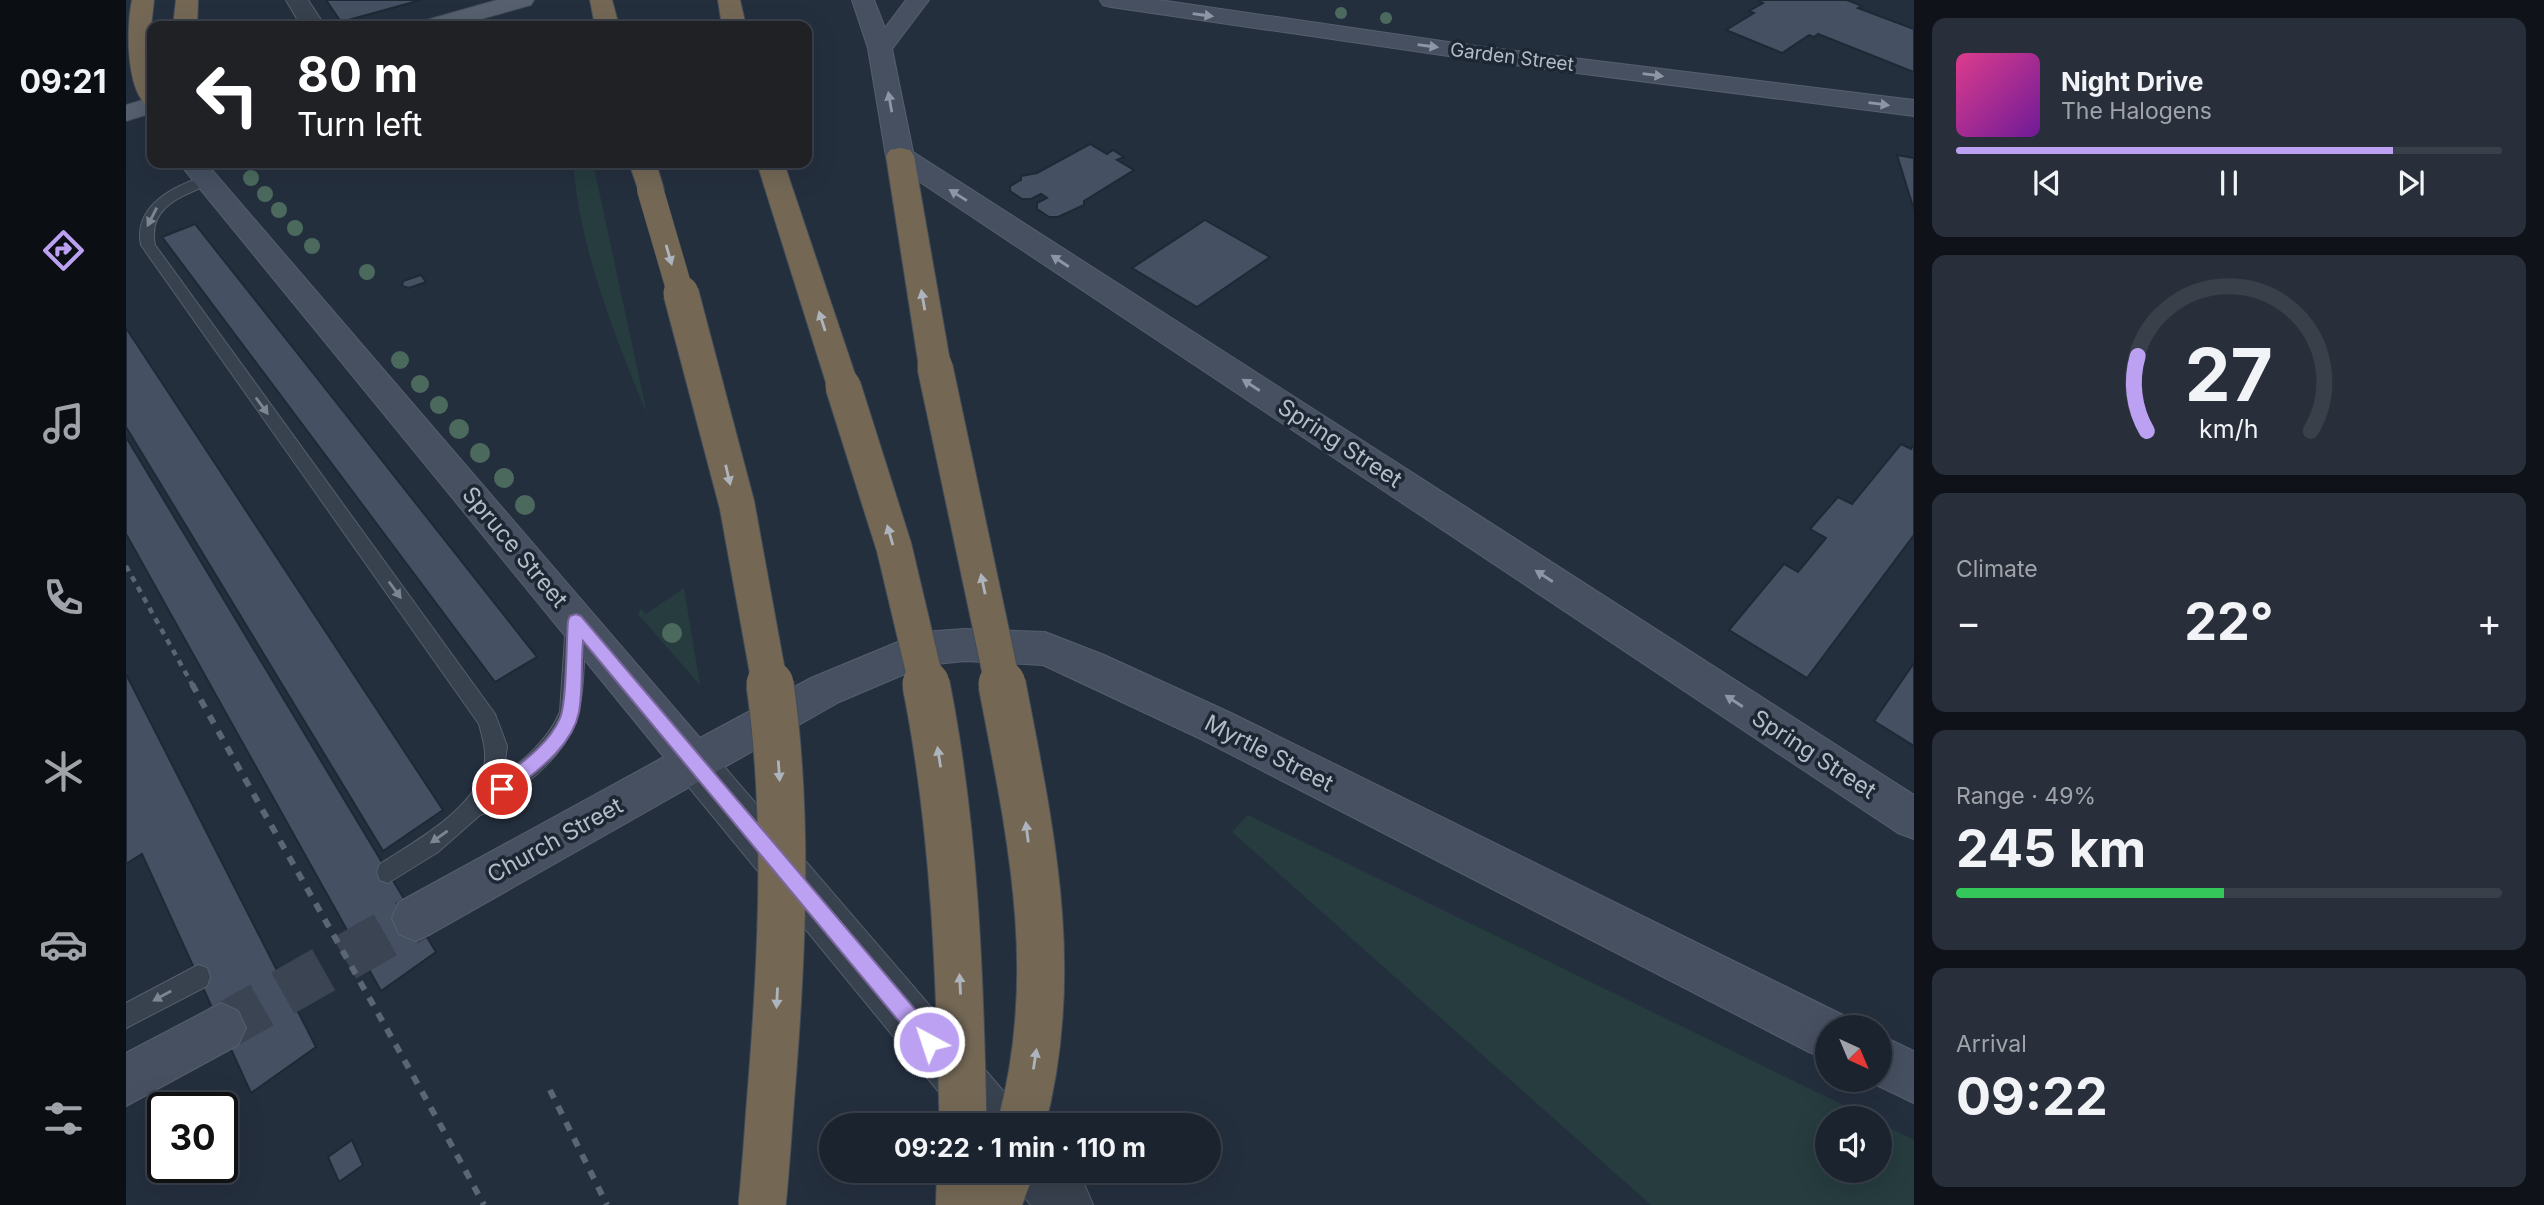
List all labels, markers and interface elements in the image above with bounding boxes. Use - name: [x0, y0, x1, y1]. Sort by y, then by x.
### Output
- one-way arrow: [1192, 9, 1214, 20]
- street label: Garden Street: [1449, 38, 1575, 76]
- one-way arrow: [1417, 41, 1439, 52]
- text: 80 m: [297, 45, 418, 104]
- icon: left: [182, 49, 273, 140]
- text: 09:21: [20, 62, 107, 101]
- text: Night Drive: [2061, 66, 2203, 97]
- one-way arrow: [1643, 70, 1665, 81]
- one-way arrow: [884, 91, 895, 113]
- text: The Halogens: [2061, 97, 2212, 125]
- one-way arrow: [1868, 98, 1890, 109]
- text: Turn left: [297, 105, 422, 144]
- icon: previous: [2028, 164, 2066, 202]
- icon: pause: [2210, 164, 2248, 202]
- icon: next: [2392, 164, 2430, 202]
- one-way arrow: [948, 189, 968, 202]
- one-way arrow: [146, 207, 157, 227]
- icon: directions: [39, 226, 88, 275]
- one-way arrow: [665, 245, 675, 266]
- one-way arrow: [1051, 254, 1069, 268]
- one-way arrow: [917, 289, 928, 311]
- one-way arrow: [816, 311, 827, 332]
- text: 27: [2185, 331, 2273, 420]
- one-way arrow: [1241, 379, 1260, 392]
- street label: Spring Street: [1273, 392, 1408, 494]
- one-way arrow: [255, 397, 269, 415]
- icon: music: [39, 399, 88, 448]
- text: km/h: [2199, 414, 2259, 444]
- one-way arrow: [723, 464, 734, 486]
- street label: Spruce Street: [456, 481, 574, 613]
- one-way arrow: [884, 524, 894, 545]
- text: Climate: [1956, 555, 2038, 583]
- one-way arrow: [1534, 570, 1553, 583]
- icon: phone: [39, 573, 88, 622]
- one-way arrow: [978, 573, 989, 595]
- one-way arrow: [388, 581, 402, 600]
- text: 22°: [2184, 590, 2274, 653]
- text: −: [1956, 599, 1981, 645]
- text: +: [2477, 599, 2502, 645]
- one-way arrow: [1725, 694, 1743, 708]
- street label: Spring Street: [1747, 703, 1882, 805]
- street label: Myrtle Street: [1200, 709, 1338, 798]
- one-way arrow: [933, 746, 944, 768]
- icon: climate: [39, 747, 88, 796]
- pin: [472, 759, 532, 819]
- one-way arrow: [774, 760, 785, 782]
- icon: arrive: [483, 770, 521, 808]
- text: Range · 49%: [1956, 782, 2096, 810]
- street label: Church Street: [482, 791, 628, 889]
- text: 245 km: [1956, 817, 2146, 880]
- one-way arrow: [1022, 821, 1033, 843]
- one-way arrow: [430, 830, 448, 844]
- icon: car: [39, 920, 88, 969]
- one-way arrow: [954, 972, 965, 994]
- one-way arrow: [771, 988, 782, 1010]
- one-way arrow: [152, 990, 172, 1002]
- position arrow: [892, 1005, 966, 1079]
- north arrow: [1815, 1015, 1892, 1092]
- map controls: [1815, 1015, 1892, 1183]
- text: Arrival: [1956, 1030, 2027, 1058]
- one-way arrow: [1030, 1047, 1041, 1069]
- text: 09:22: [1956, 1065, 2108, 1128]
- speed limit sign: 30: [147, 1092, 238, 1183]
- icon: filters: [39, 1094, 88, 1143]
- button: sound: [1815, 1106, 1892, 1183]
- text: 09:22 · 1 min · 110 m: [894, 1132, 1146, 1163]

